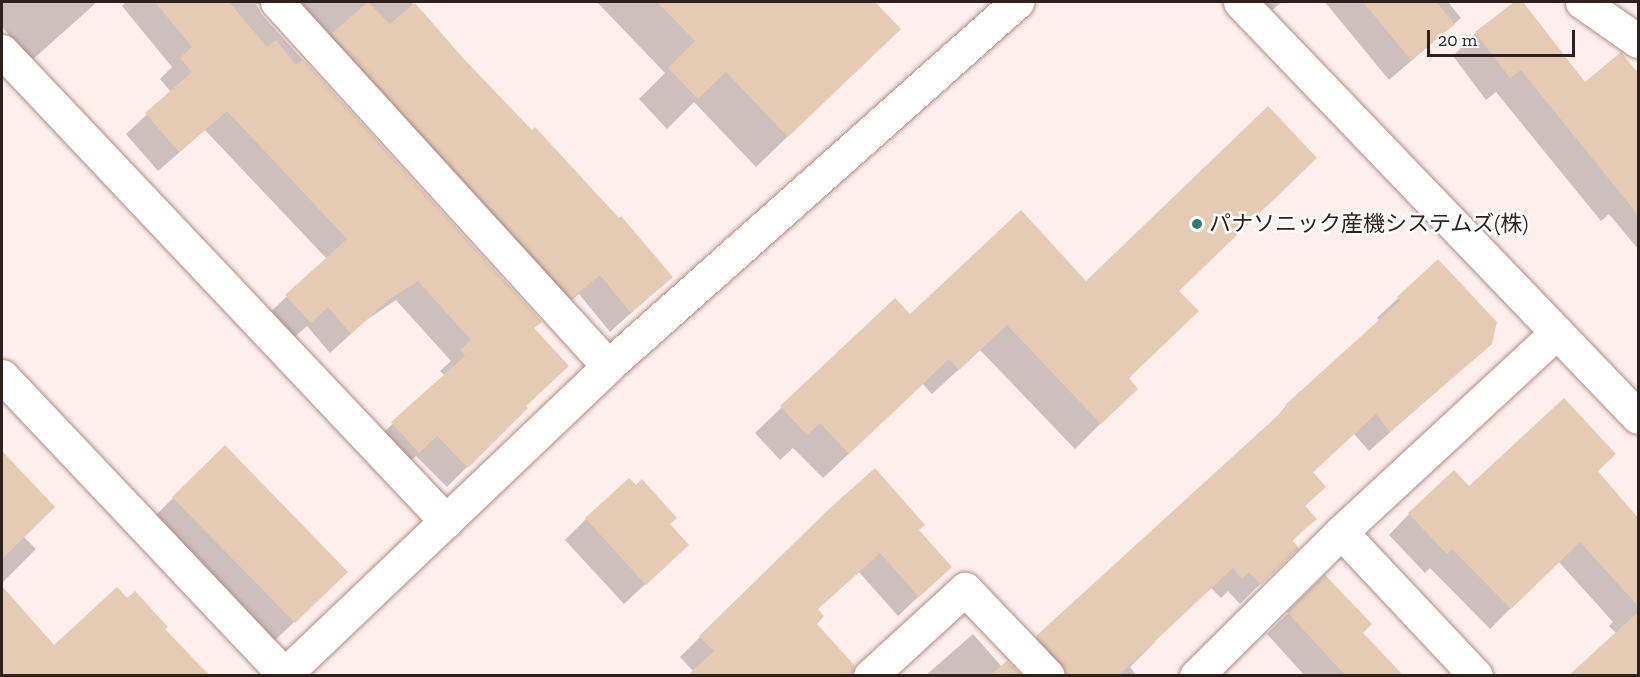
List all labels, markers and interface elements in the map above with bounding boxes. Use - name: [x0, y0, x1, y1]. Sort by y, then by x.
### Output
- scale bar: [1430, 18, 1578, 56]
- text: 20 m: [1438, 29, 1477, 51]
- place label: パナソニック産機システムズ(株): [1209, 211, 1529, 237]
- marker: パナソニック産機システムズ(株): [1190, 217, 1204, 231]

